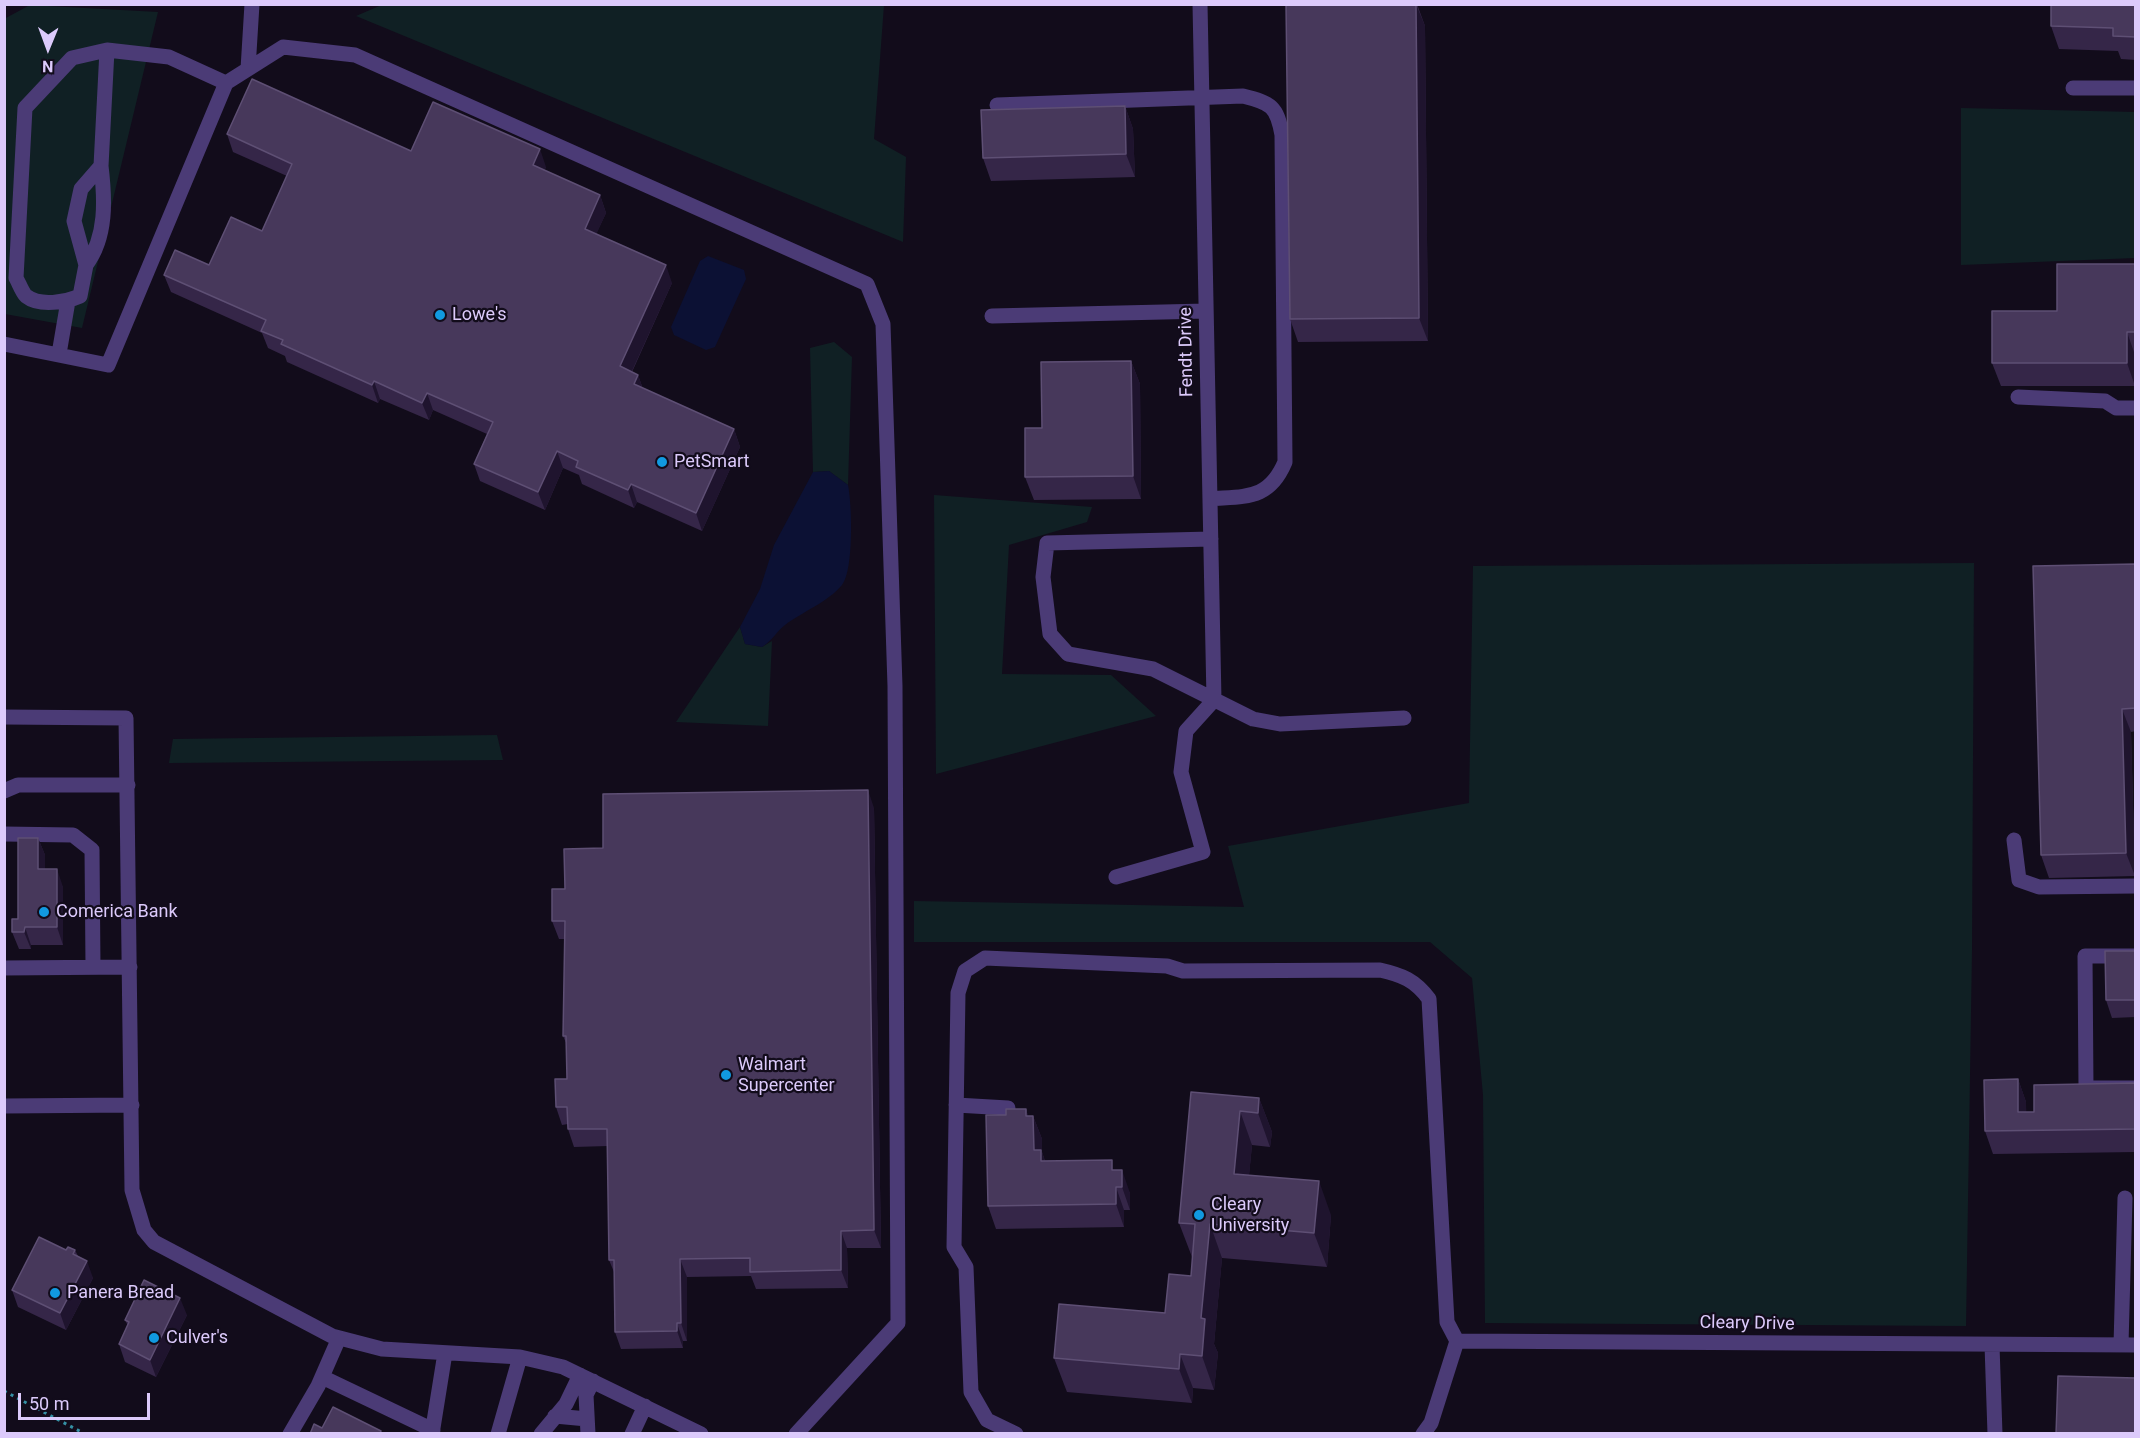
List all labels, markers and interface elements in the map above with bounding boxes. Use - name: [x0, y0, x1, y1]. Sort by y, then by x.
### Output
- north arrow: [18, 18, 78, 78]
- text: N: [42, 57, 53, 76]
- place label: Lowe's: [452, 304, 507, 326]
- street label: Fendt Drive: [1175, 307, 1199, 397]
- marker: Lowe's: [433, 308, 447, 322]
- place label: PetSmart: [674, 451, 749, 473]
- marker: PetSmart: [655, 455, 669, 469]
- place label: Comerica Bank: [56, 901, 178, 923]
- marker: Comerica Bank: [37, 905, 51, 919]
- place label: Walmart Supercenter: [738, 1054, 835, 1096]
- marker: Walmart Supercenter: [719, 1068, 733, 1082]
- place label: Cleary University: [1211, 1194, 1289, 1236]
- marker: Cleary University: [1192, 1208, 1206, 1222]
- place label: Panera Bread: [67, 1282, 174, 1304]
- marker: Panera Bread: [48, 1286, 62, 1300]
- street label: Cleary Drive: [1699, 1312, 1795, 1336]
- place label: Culver's: [166, 1327, 228, 1349]
- marker: Culver's: [147, 1331, 161, 1345]
- scale bar: [21, 1381, 153, 1419]
- text: 50 m: [29, 1393, 69, 1414]

